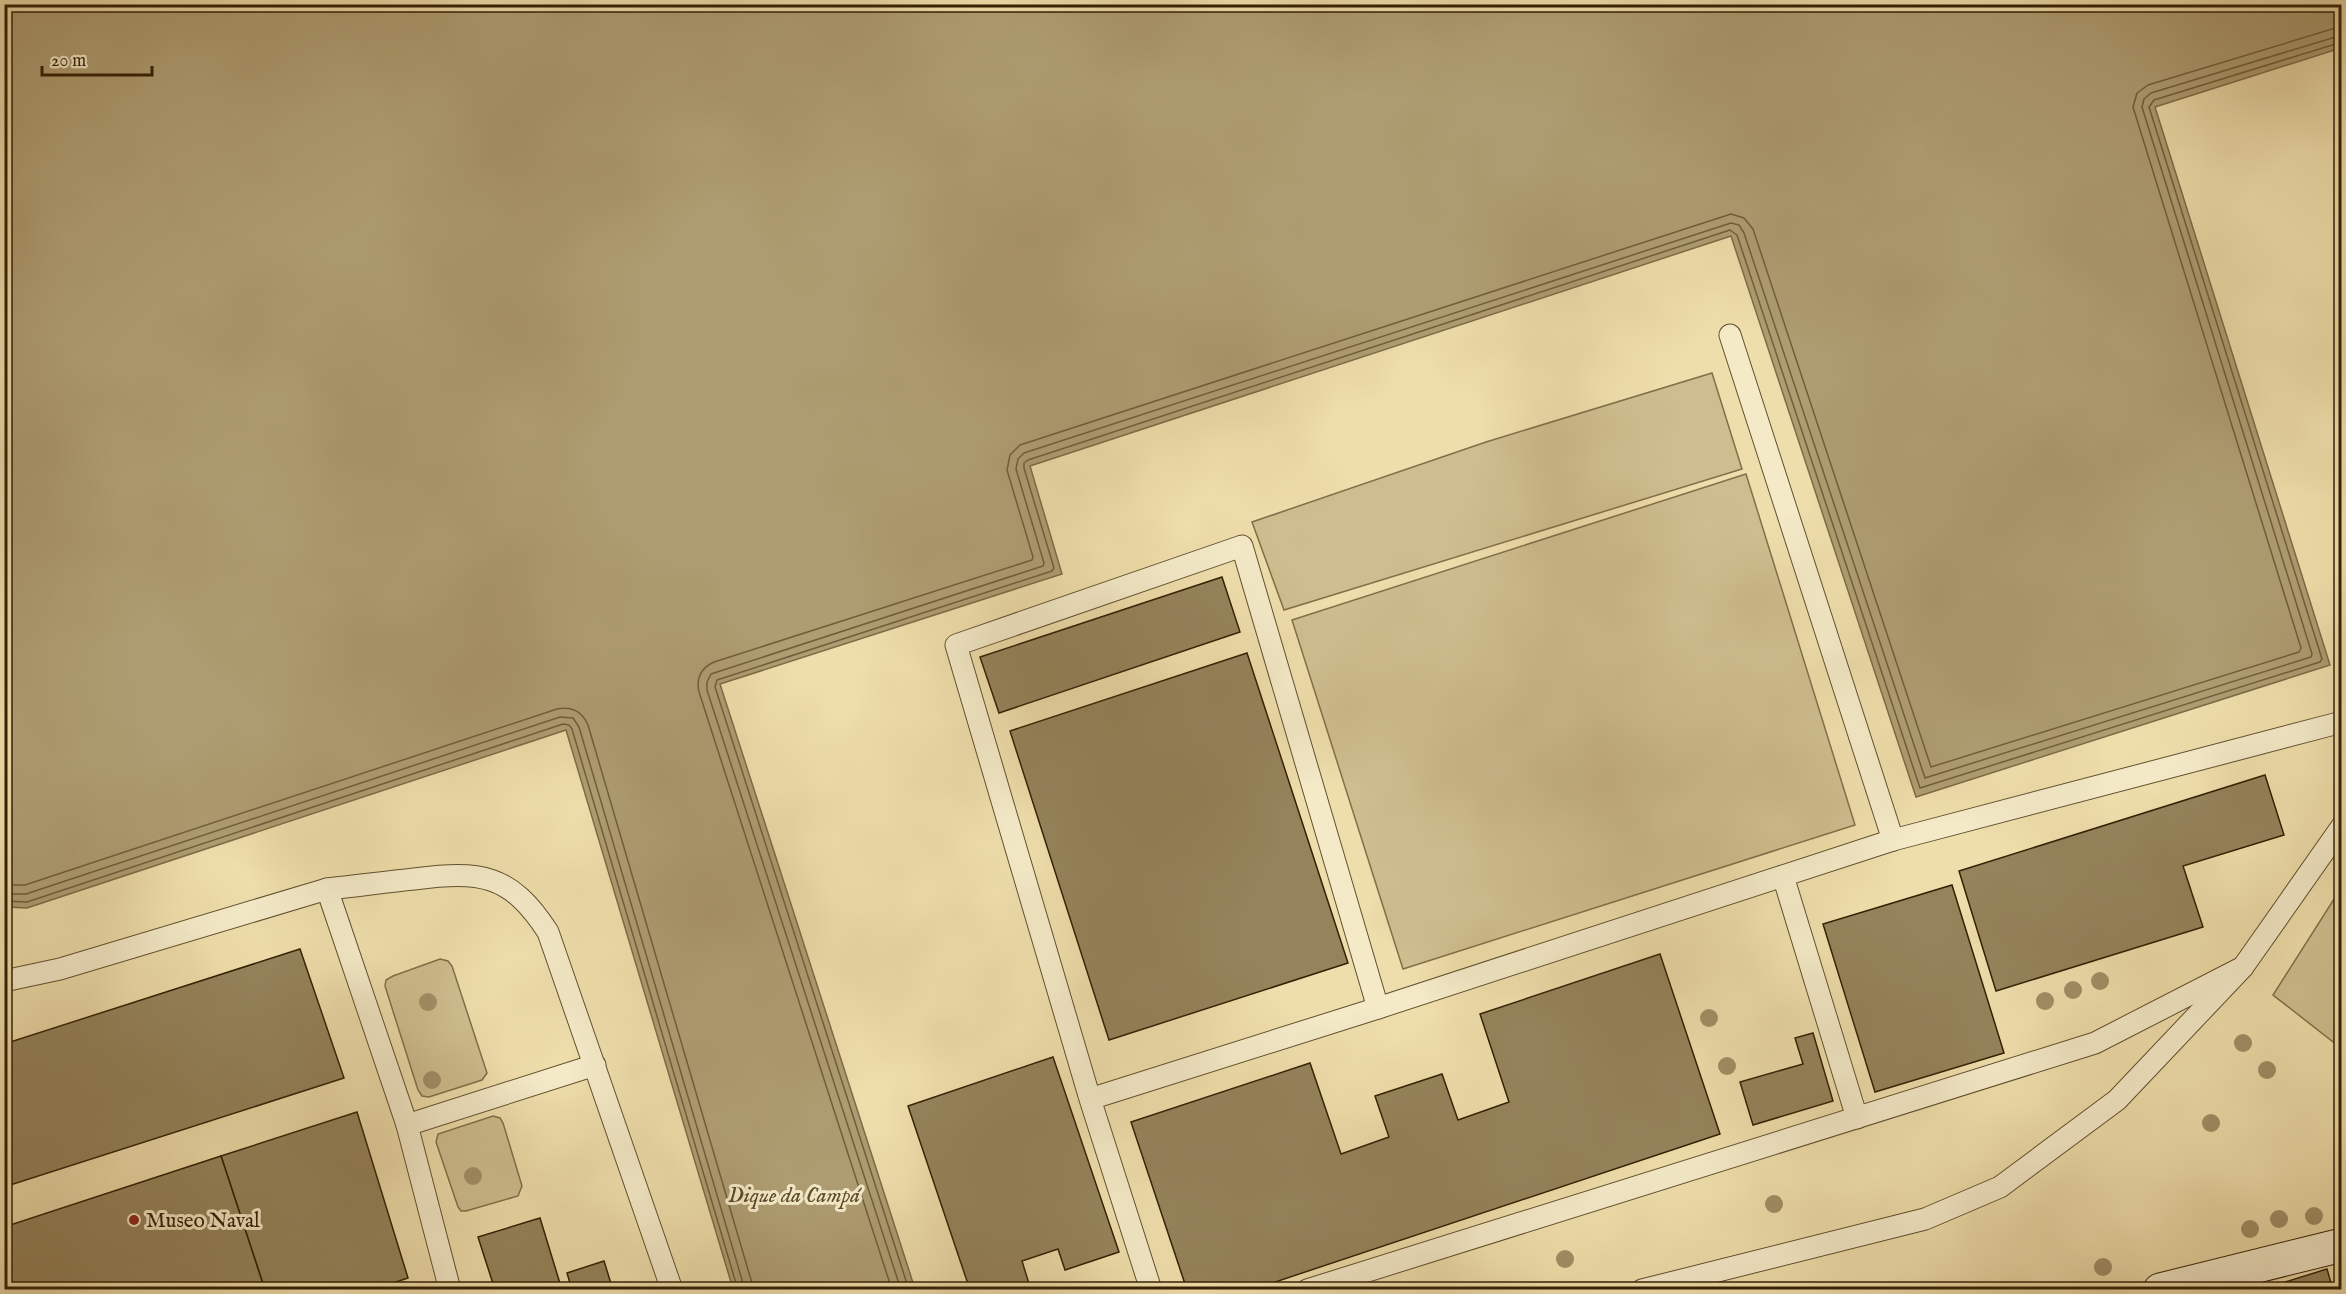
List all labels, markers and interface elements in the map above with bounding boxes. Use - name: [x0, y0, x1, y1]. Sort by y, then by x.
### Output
- scale bar: [42, 39, 152, 77]
- text: 20 m: [51, 50, 86, 73]
- water label: Dique da Campá: [728, 1182, 862, 1210]
- place label: Museo Naval: [146, 1208, 260, 1235]
- marker: Museo Naval: [127, 1213, 141, 1227]

